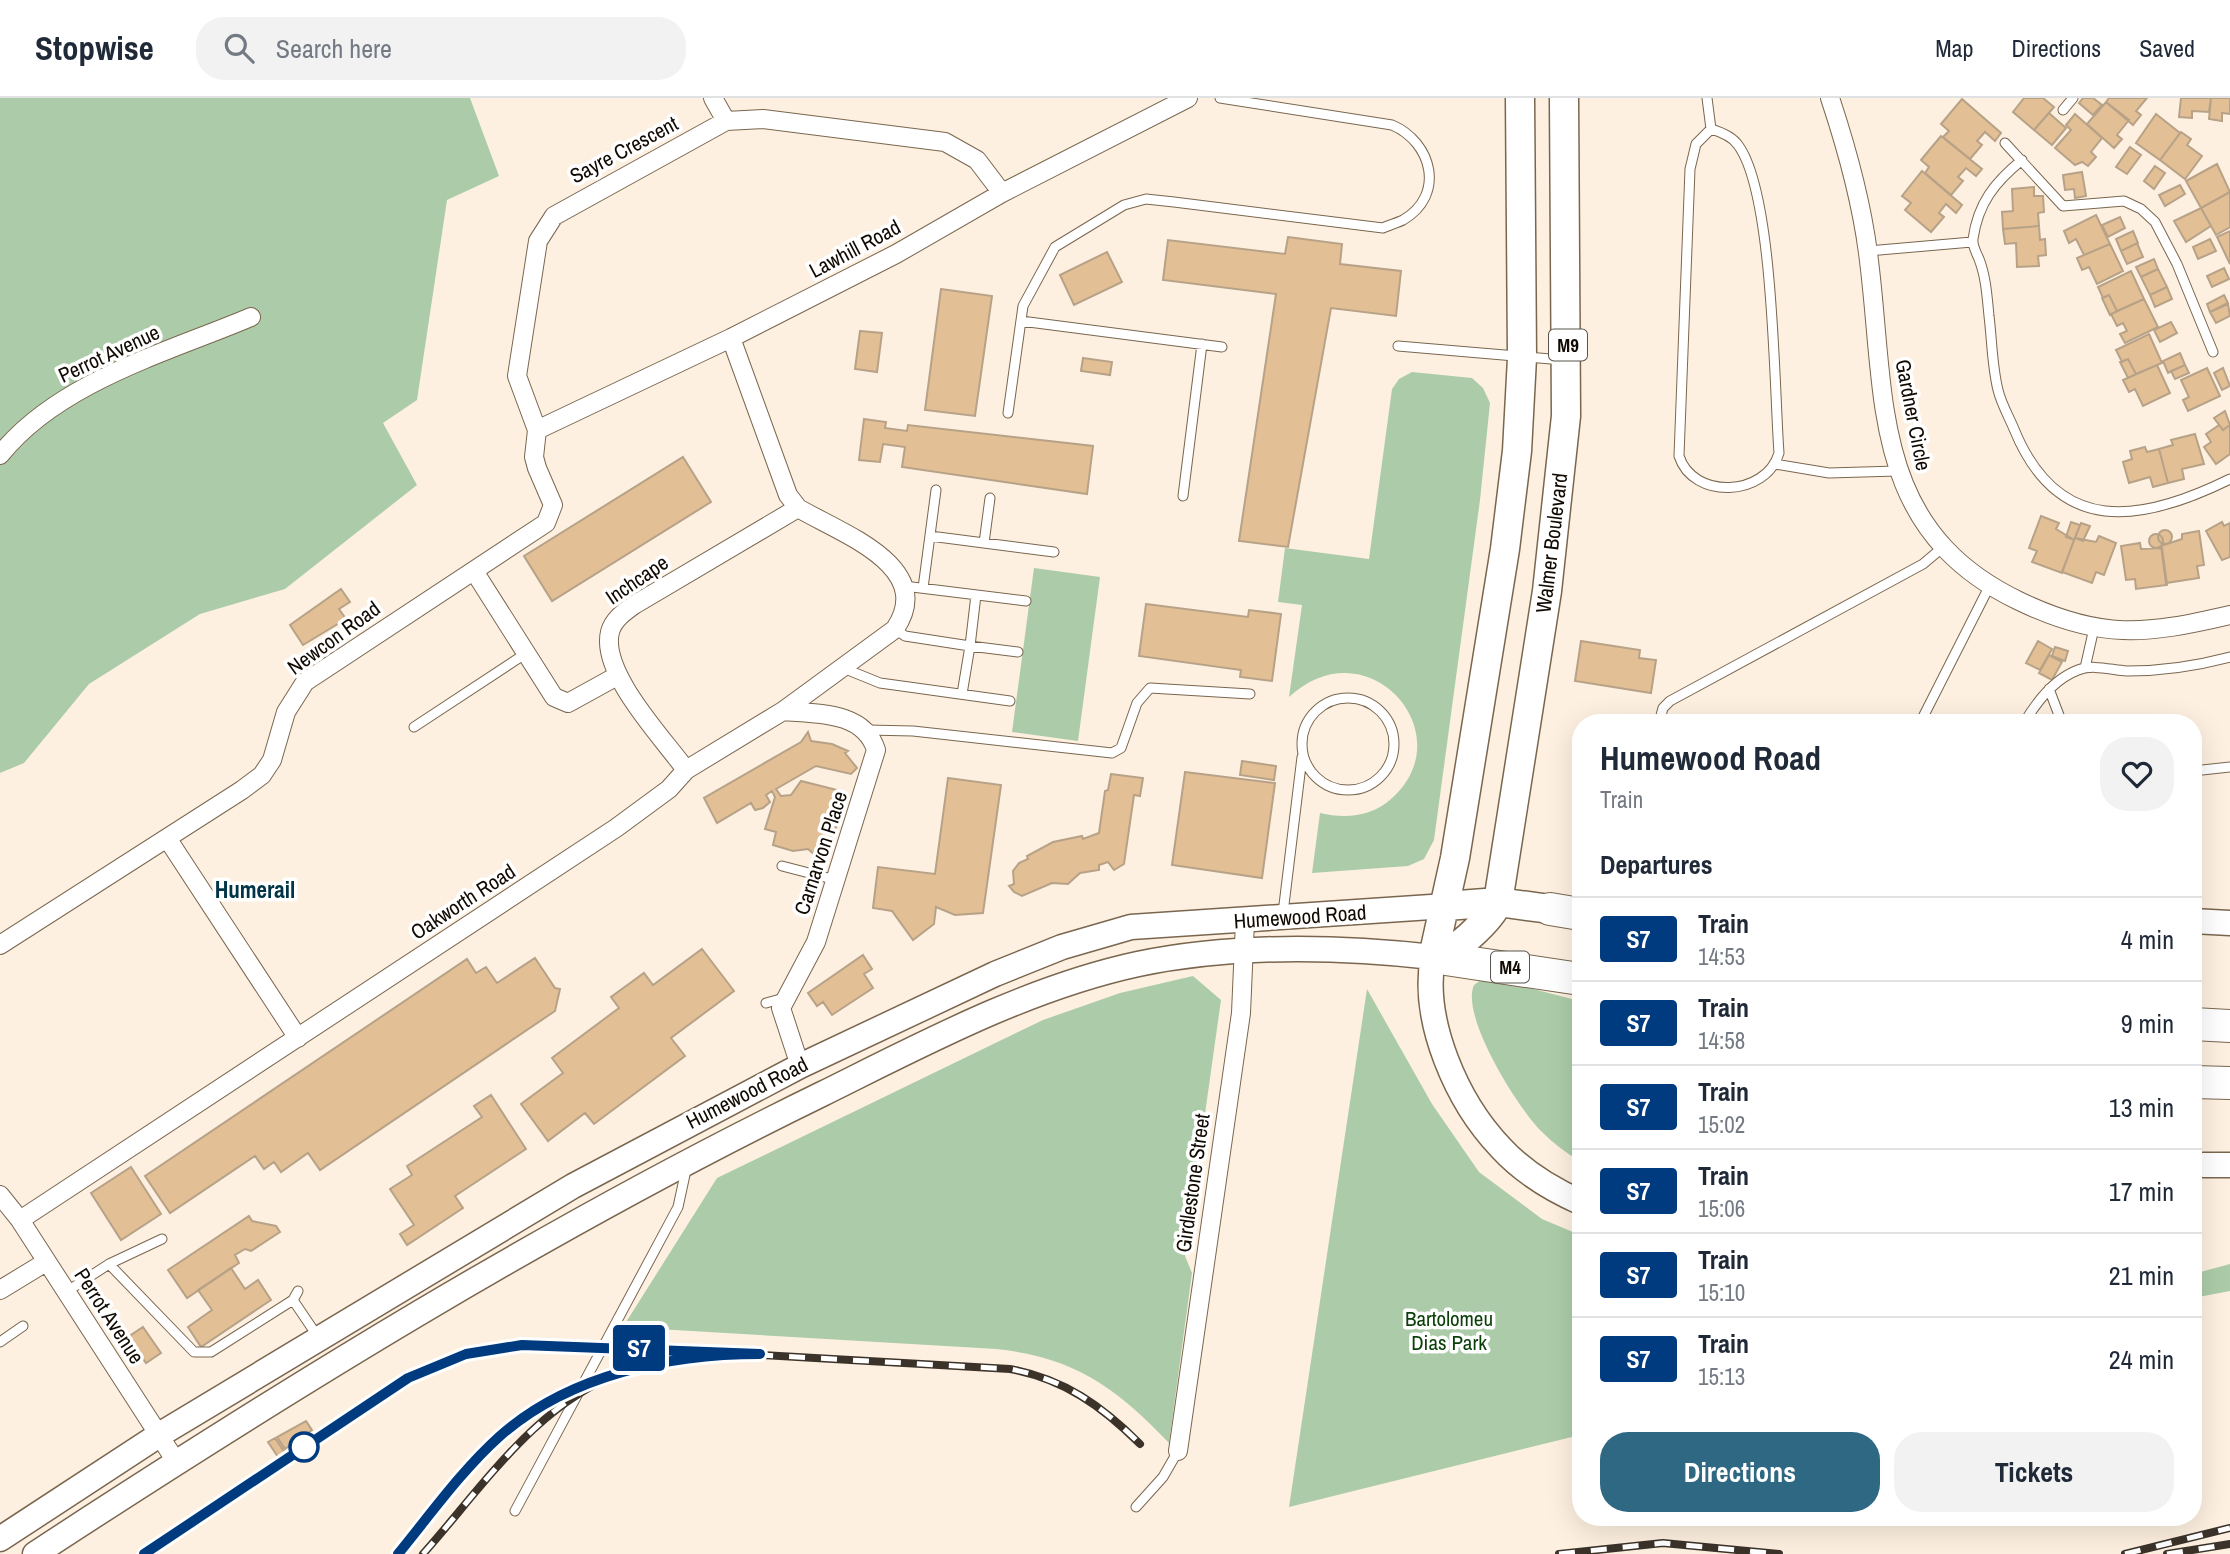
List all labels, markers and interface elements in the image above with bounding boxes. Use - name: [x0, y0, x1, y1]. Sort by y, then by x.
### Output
- search box: [196, 17, 686, 80]
- text: Stopwise: [35, 26, 154, 70]
- icon: search: [220, 29, 258, 67]
- text: Search here: [276, 31, 392, 66]
- text: Map: [1935, 32, 1973, 64]
- text: Directions: [2011, 32, 2101, 64]
- text: Saved: [2139, 32, 2195, 64]
- street label: Sayre Crescent: [565, 109, 683, 190]
- street label: Lawhill Road: [804, 212, 906, 285]
- street label: Perrot Avenue: [53, 317, 164, 390]
- road number: M9: [1549, 330, 1587, 360]
- street label: Gardner Circle: [1888, 357, 1938, 473]
- street label: Walmer Boulevard: [1529, 471, 1574, 615]
- street label: Inchcape: [600, 548, 674, 611]
- street label: Newcon Road: [281, 594, 386, 681]
- text: Humewood Road: [1600, 736, 1821, 780]
- button: heart: [2100, 737, 2174, 811]
- text: Train: [1600, 784, 1643, 815]
- street label: Carnarvon Place: [787, 787, 854, 918]
- text: Departures: [1600, 847, 1713, 882]
- street label: Oakworth Road: [405, 857, 521, 946]
- district label: Humerail: [215, 874, 295, 905]
- street label: Humewood Road: [1233, 897, 1367, 936]
- text: Train: [1698, 906, 1749, 941]
- text: 4 min: [2121, 922, 2174, 957]
- text: S7: [1626, 923, 1651, 955]
- text: 14:53: [1698, 941, 1745, 972]
- road number: M4: [1491, 952, 1529, 982]
- text: Train: [1698, 990, 1749, 1025]
- text: 9 min: [2121, 1006, 2174, 1041]
- text: S7: [1626, 1007, 1651, 1039]
- text: 14:58: [1698, 1025, 1745, 1056]
- street label: Humewood Road: [681, 1049, 813, 1136]
- text: Train: [1698, 1074, 1749, 1109]
- text: 13 min: [2109, 1090, 2174, 1125]
- text: S7: [1626, 1091, 1651, 1123]
- text: 15:02: [1698, 1109, 1745, 1140]
- street label: Girdlestone Street: [1168, 1112, 1217, 1254]
- text: Train: [1698, 1158, 1749, 1193]
- text: 17 min: [2109, 1174, 2174, 1209]
- text: S7: [1626, 1175, 1651, 1207]
- text: 15:06: [1698, 1193, 1745, 1224]
- text: Train: [1698, 1242, 1749, 1277]
- text: 21 min: [2109, 1258, 2174, 1293]
- text: S7: [1626, 1259, 1651, 1291]
- street label: Perrot Avenue: [68, 1262, 151, 1369]
- text: 15:10: [1698, 1277, 1745, 1308]
- park label: Bartolomeu Dias Park: [1405, 1304, 1493, 1357]
- line badge: S7: [608, 1325, 670, 1371]
- text: Train: [1698, 1326, 1749, 1361]
- text: S7: [627, 1332, 651, 1364]
- text: 24 min: [2109, 1342, 2174, 1377]
- text: S7: [1626, 1343, 1651, 1375]
- text: 15:13: [1698, 1361, 1745, 1392]
- unlabelled marker: [289, 1432, 319, 1462]
- button: Directions: [1600, 1432, 1880, 1512]
- button: Tickets: [1894, 1432, 2174, 1512]

